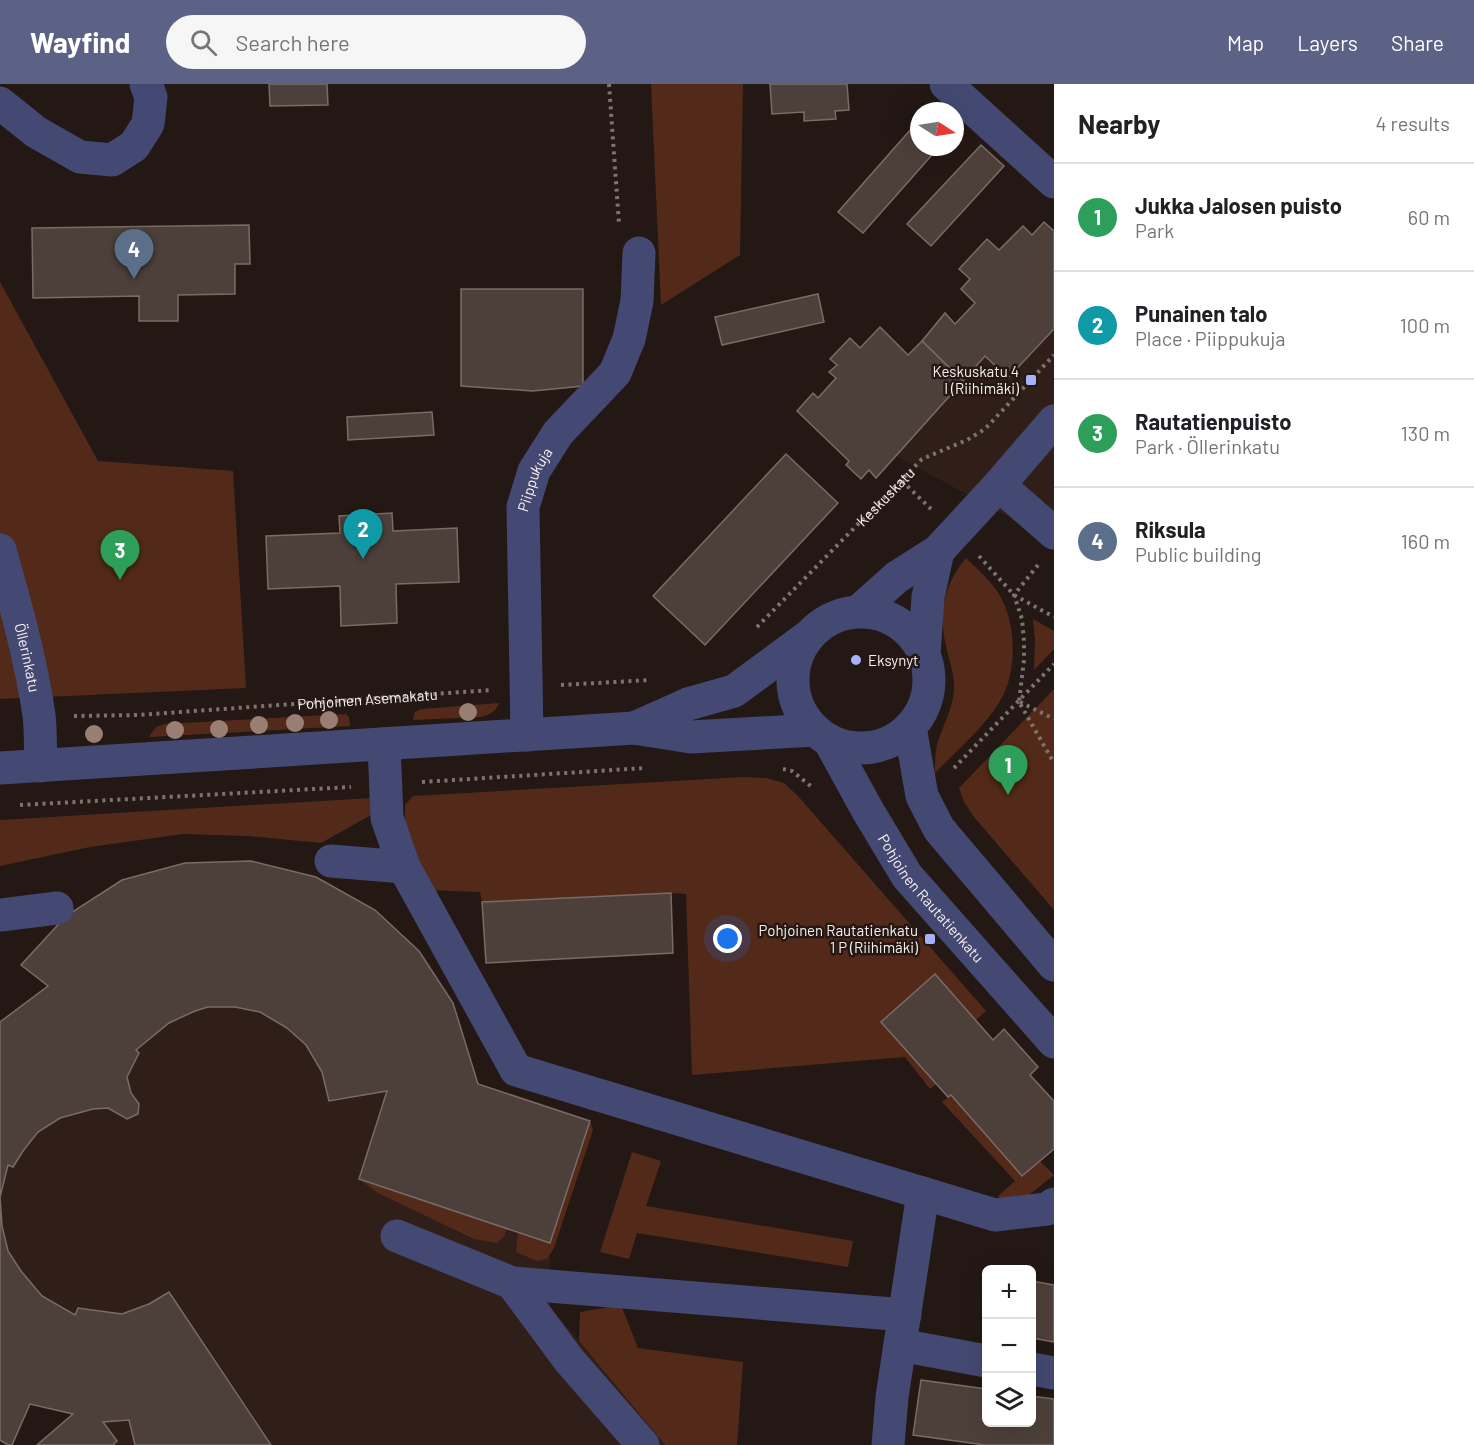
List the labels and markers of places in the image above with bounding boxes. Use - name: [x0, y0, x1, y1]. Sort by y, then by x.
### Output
- pin: 4: [114, 230, 154, 279]
- place label: Keskuskatu 4 I (Riihimäki): [932, 362, 1019, 397]
- marker: Keskuskatu 4 I (Riihimäki): [1024, 373, 1038, 387]
- pin: 2: [344, 510, 382, 559]
- pin: 3: [100, 530, 140, 580]
- place label: Eksynyt: [868, 651, 919, 669]
- marker: Eksynyt: [849, 653, 863, 667]
- pin: 1: [988, 746, 1028, 795]
- place label: Pohjoinen Rautatienkatu 1 P (Riihimäki): [759, 921, 918, 956]
- marker: Pohjoinen Rautatienkatu 1 P (Riihimäki): [923, 932, 937, 946]

